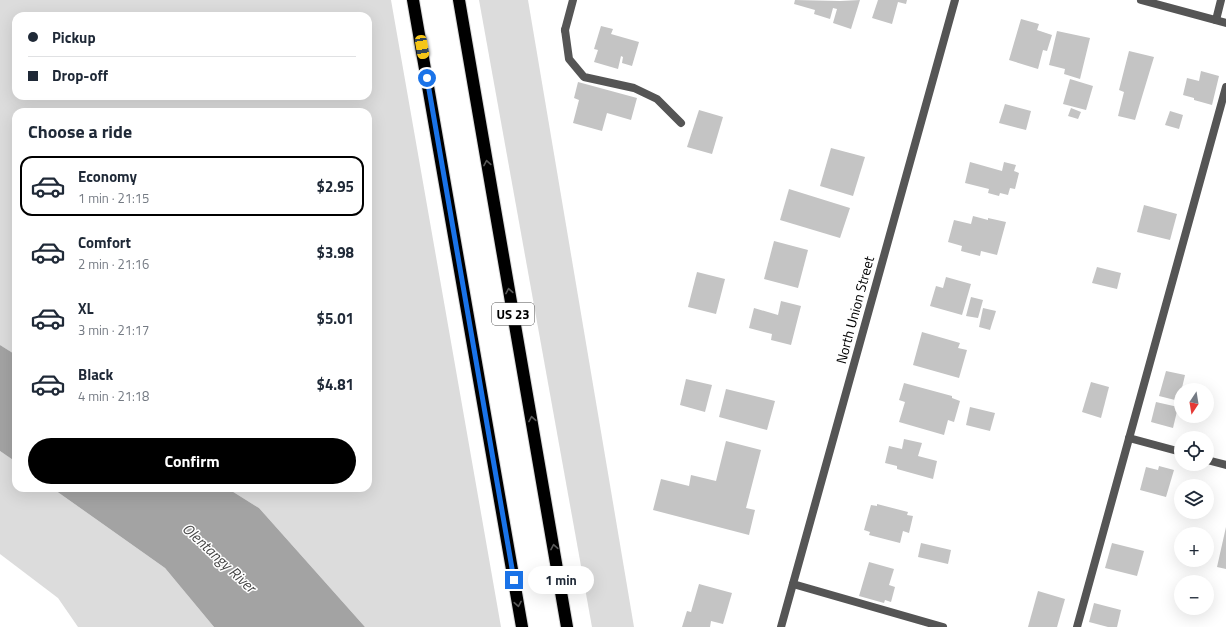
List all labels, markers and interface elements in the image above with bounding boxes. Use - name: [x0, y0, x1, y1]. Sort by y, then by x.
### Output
- text: Pickup: [52, 26, 96, 49]
- car: [414, 34, 430, 60]
- text: Drop-off: [52, 64, 108, 87]
- route start: [418, 69, 436, 87]
- text: Choose a ride: [28, 118, 132, 145]
- one-way arrow: [484, 160, 492, 166]
- text: Economy: [78, 165, 137, 188]
- icon: car: [30, 168, 66, 204]
- text: $2.95: [317, 175, 354, 198]
- text: 1 min · 21:15: [78, 188, 149, 208]
- text: Comfort: [78, 231, 131, 254]
- icon: car: [30, 234, 66, 270]
- text: $3.98: [317, 241, 354, 264]
- text: 2 min · 21:16: [78, 254, 149, 274]
- street label: North Union Street: [830, 254, 879, 366]
- one-way arrow: [506, 288, 514, 294]
- text: XL: [78, 297, 94, 320]
- icon: car: [30, 300, 66, 336]
- road number: US 23: [492, 303, 534, 325]
- text: $5.01: [317, 307, 354, 330]
- text: 3 min · 21:17: [78, 320, 149, 340]
- text: Black: [78, 363, 113, 386]
- icon: car: [30, 366, 66, 402]
- text: $4.81: [317, 373, 354, 396]
- north arrow: [1174, 383, 1214, 423]
- map controls: [1174, 383, 1214, 615]
- text: 4 min · 21:18: [78, 386, 149, 406]
- one-way arrow: [528, 416, 536, 422]
- button: locate: [1174, 431, 1214, 471]
- button: Confirm: [28, 438, 356, 484]
- button: layers: [1174, 479, 1214, 519]
- water label: Olentangy River: [177, 517, 263, 600]
- button: +: [1174, 527, 1214, 567]
- one-way arrow: [550, 544, 558, 550]
- callout: 1 min: [528, 566, 594, 594]
- text: 1 min: [545, 570, 577, 590]
- route end: [505, 571, 523, 589]
- button: −: [1174, 575, 1214, 615]
- one-way arrow: [513, 601, 522, 607]

